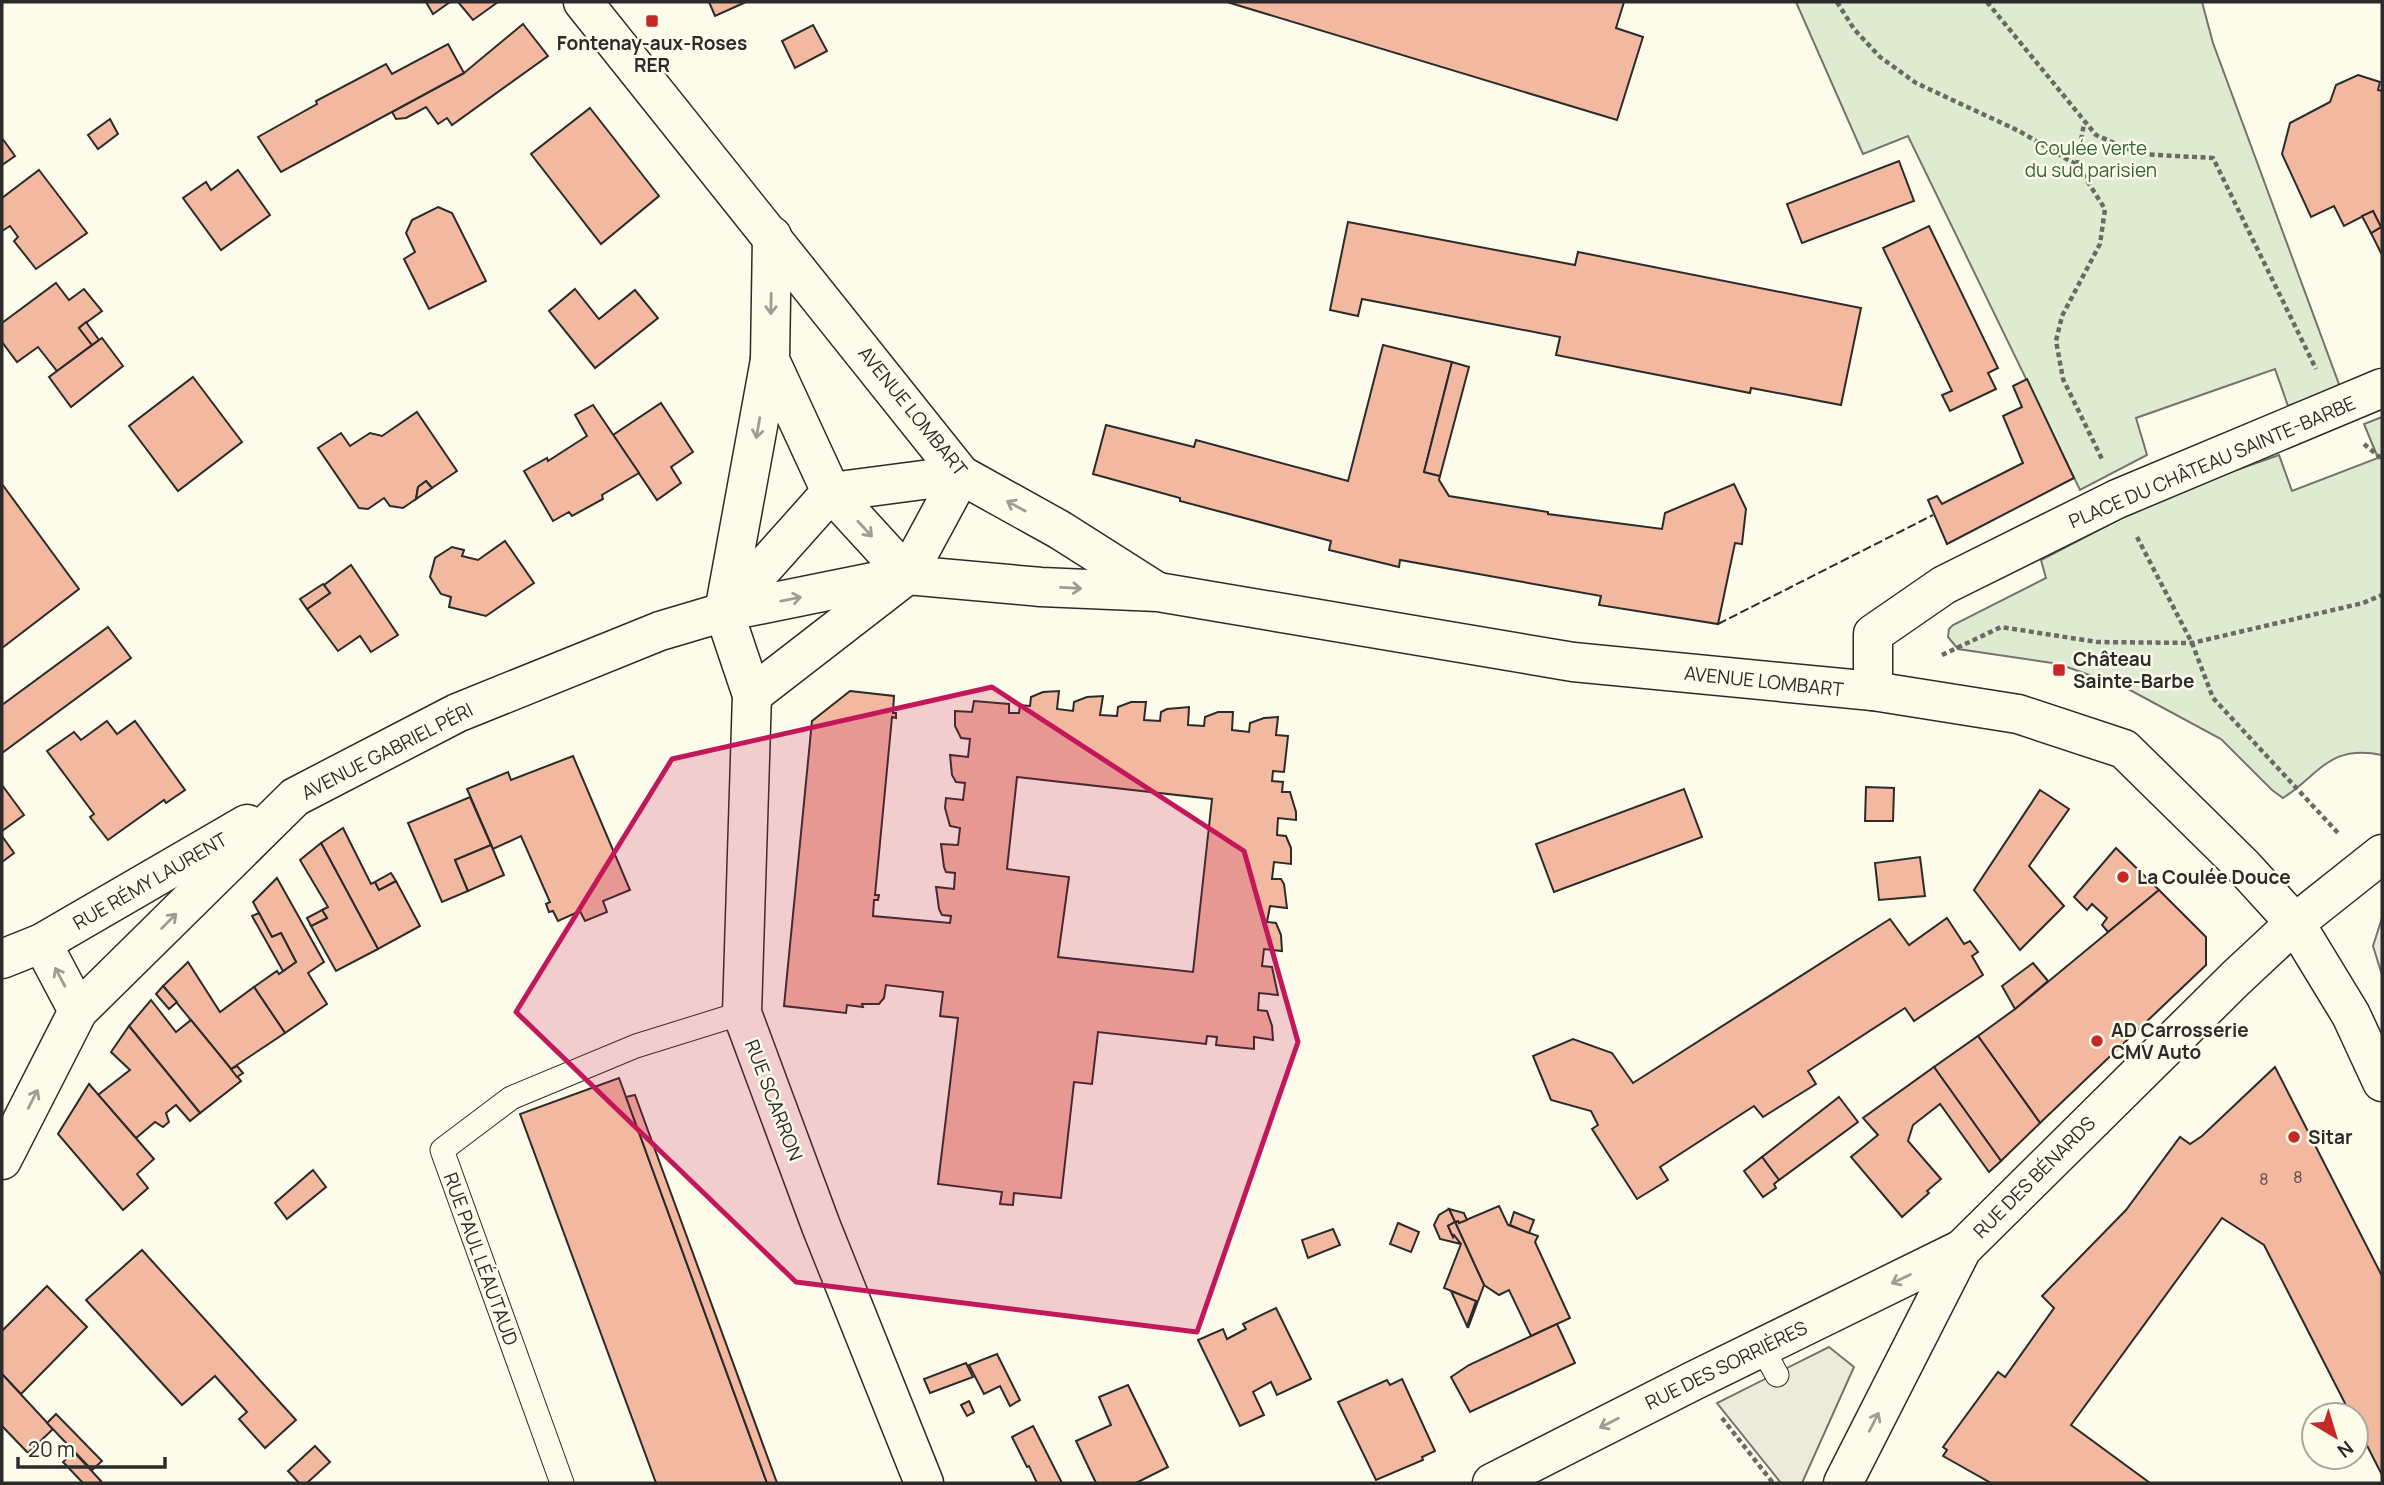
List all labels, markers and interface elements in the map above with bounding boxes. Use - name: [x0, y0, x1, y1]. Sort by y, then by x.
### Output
- marker: Fontenay-aux-Roses RER: [644, 13, 660, 29]
- place label: Fontenay-aux-Roses RER: [557, 30, 747, 78]
- park label: Coulée verte du sud parisien: [2025, 135, 2157, 183]
- one-way arrow: [764, 292, 778, 315]
- street label: AVENUE LOMBART: [853, 341, 974, 482]
- street label: PLACE DU CHÂTEAU SAINTE-BARBE: [2065, 390, 2359, 534]
- one-way arrow: [750, 416, 764, 438]
- one-way arrow: [1006, 499, 1027, 512]
- one-way arrow: [856, 520, 873, 537]
- one-way arrow: [1060, 582, 1082, 595]
- one-way arrow: [779, 591, 802, 605]
- place label: Château Sainte-Barbe: [2073, 646, 2194, 694]
- street label: AVENUE LOMBART: [1683, 660, 1846, 702]
- marker: Château Sainte-Barbe: [2051, 662, 2067, 678]
- street label: AVENUE GABRIEL PÉRI: [297, 696, 477, 806]
- street label: RUE RÉMY LAURENT: [68, 826, 232, 936]
- place label: La Coulée Douce: [2137, 864, 2291, 890]
- marker: La Coulée Douce: [2115, 869, 2131, 885]
- one-way arrow: [161, 912, 178, 929]
- one-way arrow: [53, 967, 67, 988]
- place label: AD Carrosserie CMV Auto: [2111, 1017, 2249, 1065]
- marker: AD Carrosserie CMV Auto: [2089, 1033, 2105, 1049]
- street label: RUE SCARRON: [739, 1036, 809, 1164]
- one-way arrow: [26, 1090, 40, 1110]
- street label: RUE DES BÉNARDS: [1967, 1110, 2101, 1244]
- place label: Sitar: [2308, 1124, 2353, 1150]
- marker: Sitar: [2286, 1129, 2302, 1145]
- house number: 8: [2293, 1166, 2303, 1188]
- house number: 8: [2259, 1168, 2269, 1190]
- street label: RUE PAUL LÉAUTAUD: [438, 1169, 524, 1349]
- one-way arrow: [1891, 1273, 1912, 1287]
- street label: RUE DES SORRIÈRES: [1641, 1314, 1812, 1416]
- north arrow: [2300, 1401, 2370, 1471]
- one-way arrow: [1867, 1413, 1881, 1433]
- one-way arrow: [1599, 1417, 1620, 1431]
- scale bar: [18, 1426, 164, 1470]
- text: 20 m: [28, 1435, 75, 1463]
- text: N: [2332, 1435, 2359, 1464]

